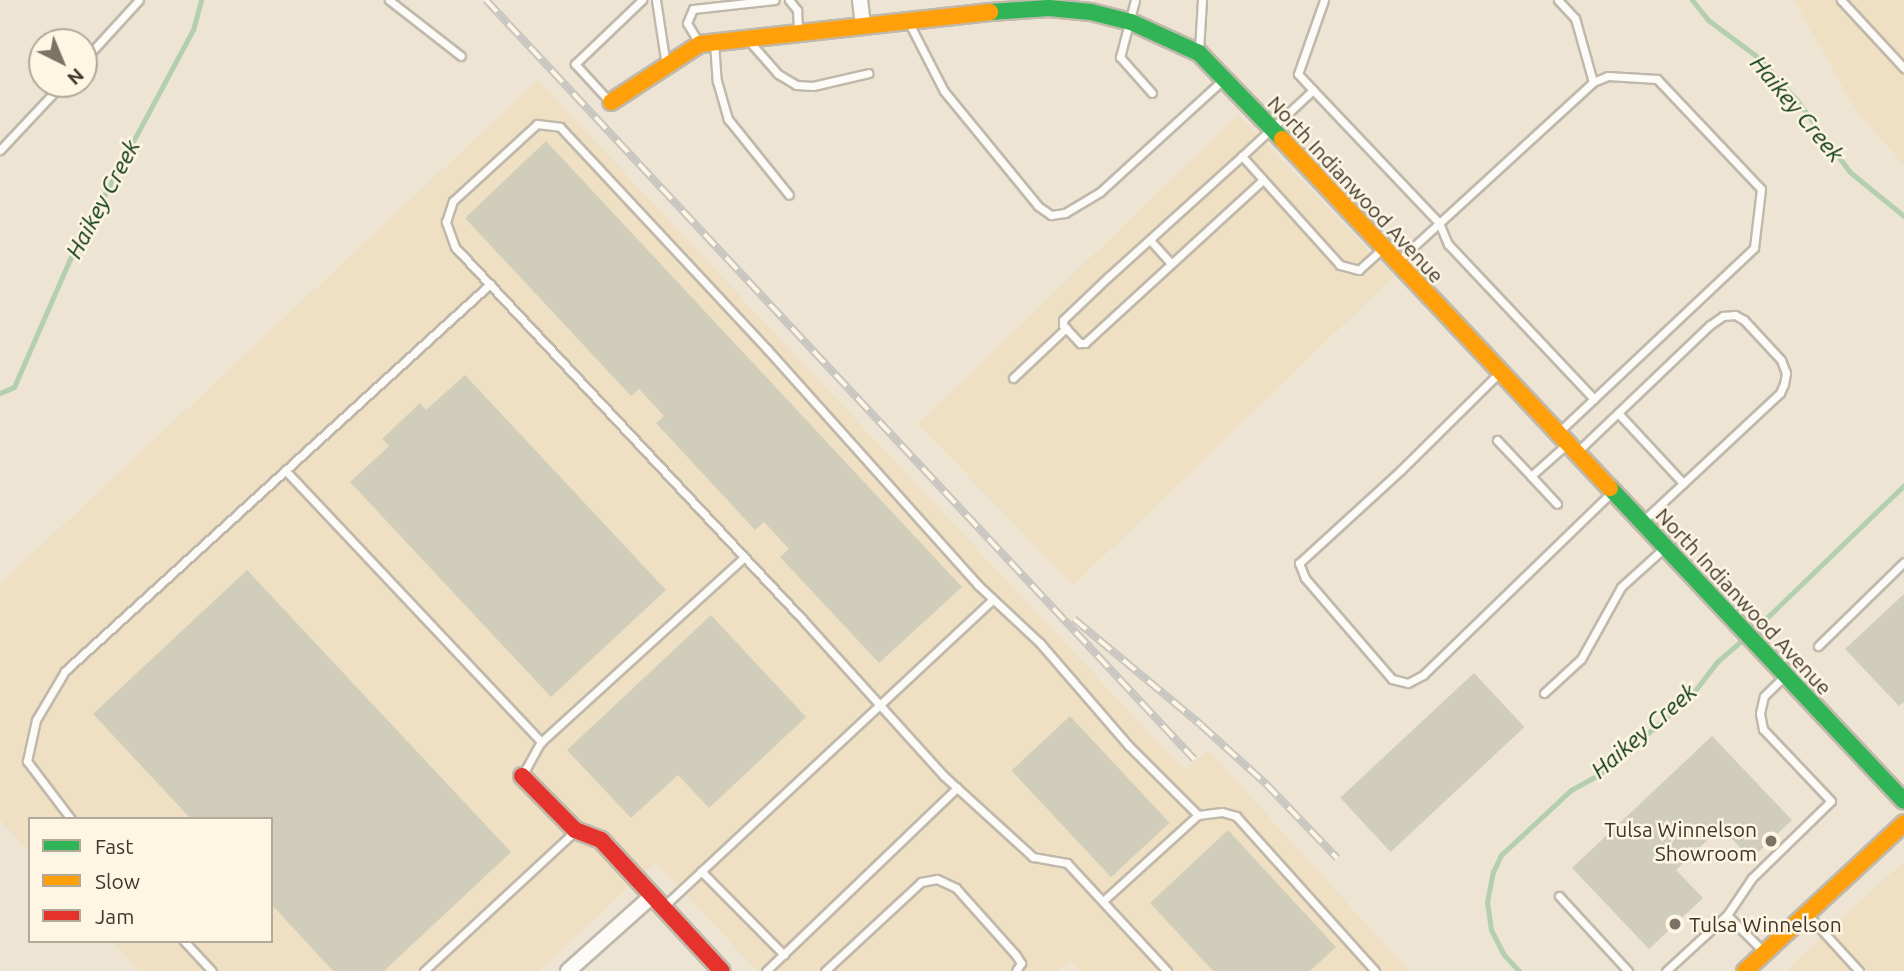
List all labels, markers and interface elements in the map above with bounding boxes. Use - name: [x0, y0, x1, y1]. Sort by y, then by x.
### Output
- north arrow: [28, 28, 98, 98]
- water label: Haikey Creek: [1744, 50, 1850, 168]
- text: N: [63, 64, 89, 90]
- street label: North Indianwood Avenue: [1263, 90, 1449, 288]
- water label: Haikey Creek: [60, 135, 146, 263]
- street label: North Indianwood Avenue: [1651, 502, 1837, 700]
- water label: Haikey Creek: [1586, 678, 1702, 784]
- place label: Tulsa Winnelson Showroom: [1604, 816, 1757, 866]
- legend: [28, 817, 273, 943]
- marker: Tulsa Winnelson Showroom: [1763, 833, 1779, 849]
- text: Fast: [95, 834, 133, 858]
- text: Slow: [95, 869, 140, 893]
- text: Jam: [95, 904, 134, 928]
- place label: Tulsa Winnelson: [1689, 911, 1842, 937]
- marker: Tulsa Winnelson: [1667, 916, 1683, 932]

